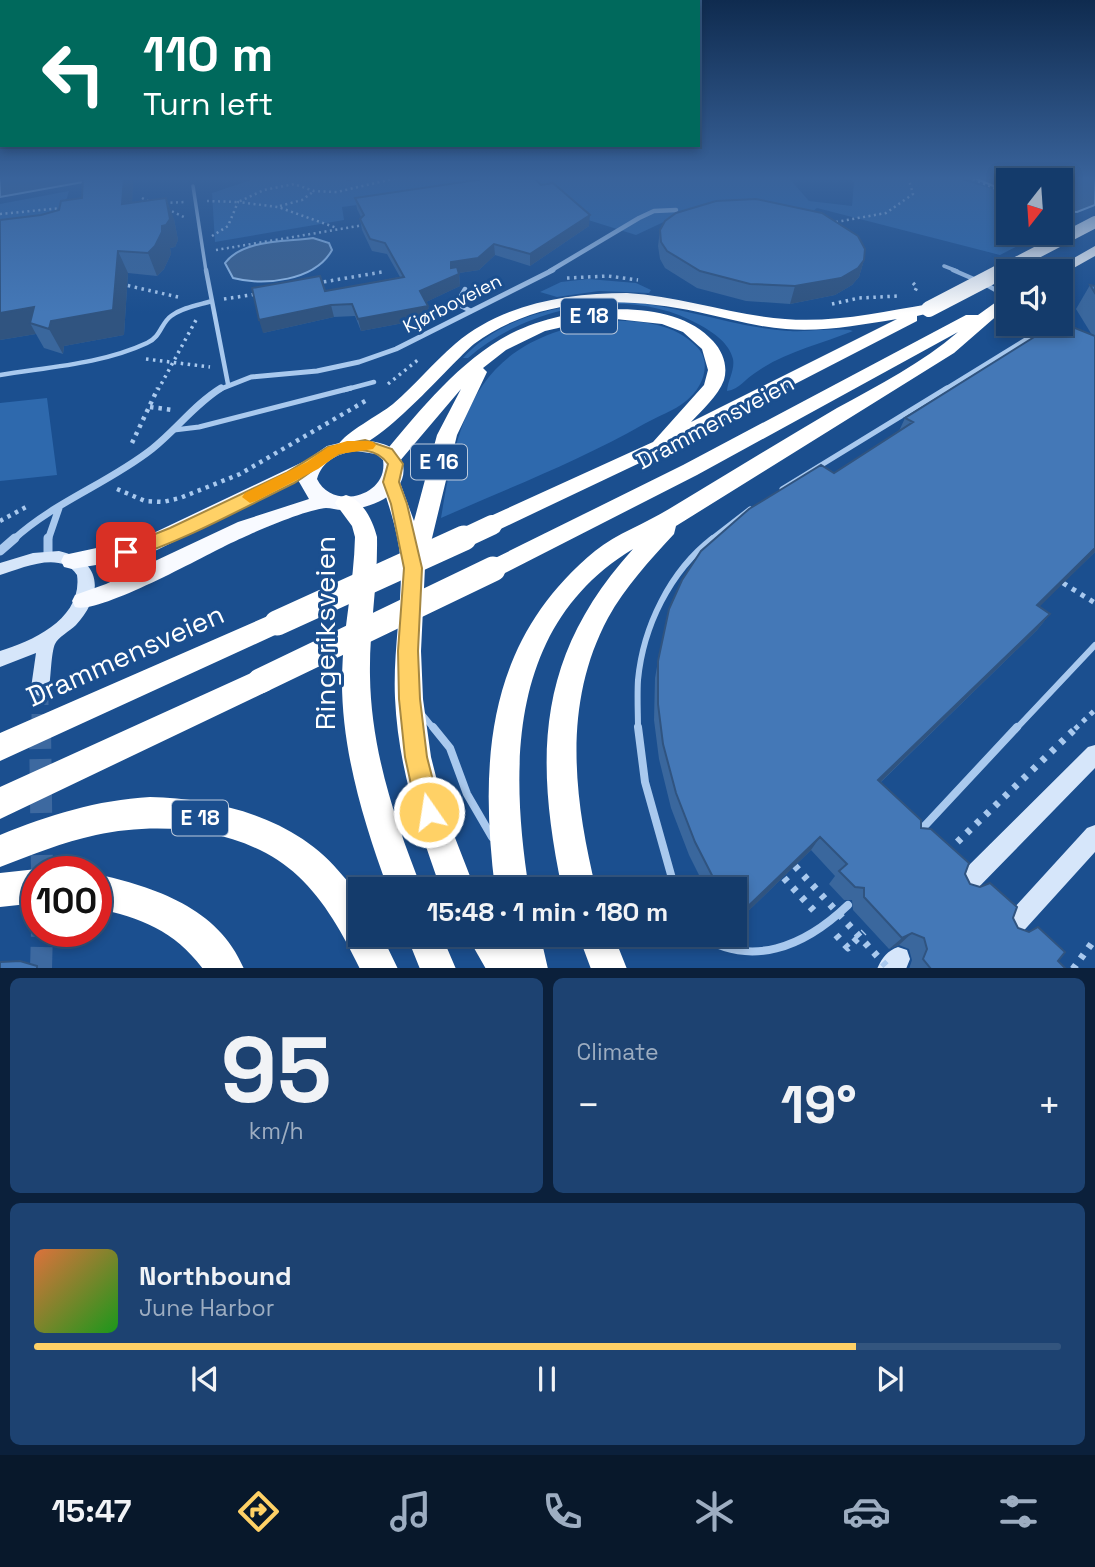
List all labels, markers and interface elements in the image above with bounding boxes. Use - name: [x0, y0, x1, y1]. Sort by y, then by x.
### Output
- text: 110 m: [143, 23, 273, 85]
- icon: left: [28, 28, 119, 119]
- text: Turn left: [143, 84, 273, 124]
- north arrow: [996, 168, 1073, 245]
- map controls: [996, 168, 1073, 336]
- button: sound: [996, 259, 1073, 336]
- street label: Kjørboveien: [399, 268, 506, 339]
- road number: E 18: [561, 298, 617, 334]
- street label: Drammensveien: [631, 368, 799, 476]
- road number: E 16: [411, 444, 467, 480]
- pin: [96, 522, 156, 582]
- icon: arrive: [107, 533, 145, 571]
- street label: Ringeriksveien: [307, 536, 343, 730]
- street label: Drammensveien: [21, 595, 229, 715]
- position arrow: [392, 775, 466, 849]
- road number: E 18: [172, 800, 228, 836]
- speed limit sign: 100: [21, 856, 112, 947]
- text: 15:48 · 1 min · 180 m: [427, 895, 668, 929]
- text: 95: [221, 1012, 332, 1129]
- text: Climate: [577, 1037, 659, 1067]
- text: 19°: [781, 1072, 857, 1138]
- text: −: [577, 1081, 600, 1129]
- text: +: [1037, 1081, 1061, 1129]
- text: km/h: [249, 1116, 304, 1146]
- text: Northbound: [139, 1259, 292, 1293]
- text: June Harbor: [139, 1293, 274, 1323]
- icon: previous: [186, 1360, 224, 1398]
- icon: pause: [528, 1360, 566, 1398]
- icon: next: [871, 1360, 909, 1398]
- icon: directions: [234, 1487, 283, 1536]
- icon: music: [386, 1487, 435, 1536]
- icon: phone: [538, 1487, 587, 1536]
- icon: climate: [690, 1487, 739, 1536]
- icon: car: [842, 1487, 891, 1536]
- icon: filters: [994, 1487, 1043, 1536]
- text: 15:47: [52, 1491, 131, 1531]

